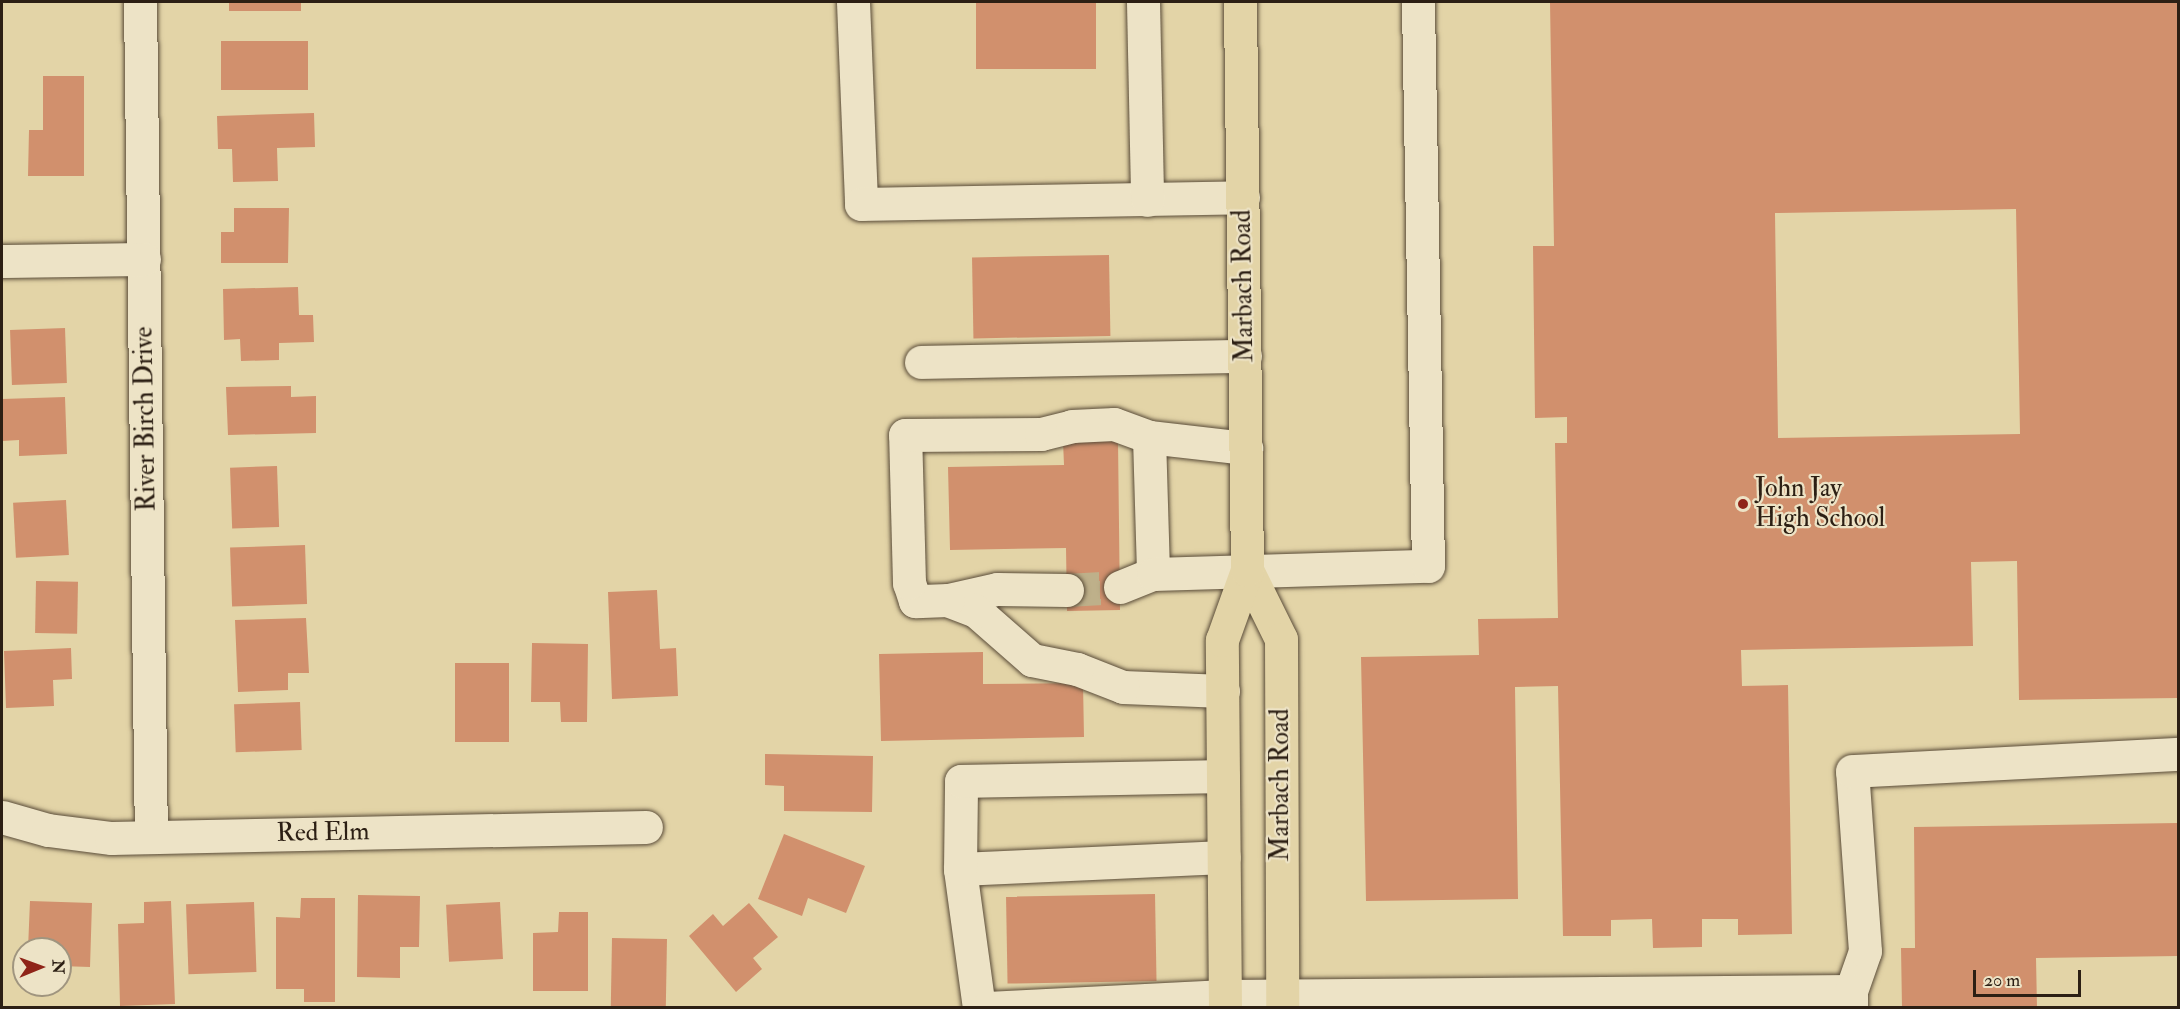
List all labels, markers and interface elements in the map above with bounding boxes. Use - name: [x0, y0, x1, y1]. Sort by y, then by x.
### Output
- street label: Marbach Road: [1227, 209, 1261, 363]
- street label: River Birch Drive: [129, 326, 163, 512]
- place label: John Jay High School: [1755, 473, 1885, 534]
- marker: John Jay High School: [1736, 497, 1750, 511]
- street label: Marbach Road: [1265, 709, 1297, 861]
- street label: Red Elm: [276, 817, 370, 849]
- north arrow: [12, 937, 72, 997]
- scale bar: [1976, 958, 2084, 996]
- text: N: [48, 959, 68, 974]
- text: 20 m: [1984, 969, 2020, 992]

